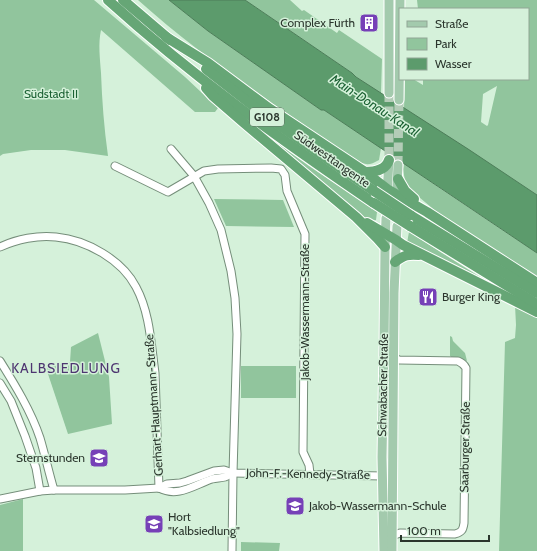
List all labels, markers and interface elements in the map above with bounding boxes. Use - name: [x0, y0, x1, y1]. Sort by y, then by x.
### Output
- legend: [399, 8, 529, 80]
- building icon: Complex Fürth: [358, 12, 380, 34]
- place label: Complex Fürth: [280, 15, 355, 30]
- text: Straße: [435, 16, 468, 31]
- text: Park: [435, 36, 457, 51]
- text: Wasser: [435, 56, 472, 71]
- water label: Main-Donau-Kanal: [327, 70, 422, 140]
- park label: Südstadt II: [24, 86, 78, 101]
- road number: G108: [250, 108, 284, 126]
- street label: Südwesttangente: [292, 127, 373, 190]
- street label: Jakob-Wassermann-Straße: [297, 244, 312, 381]
- restaurant icon: Burger King: [417, 286, 439, 308]
- place label: Burger King: [442, 289, 501, 304]
- street label: Schwabacher Straße: [374, 333, 391, 437]
- street label: Gerhart-Hauptmann-Straße: [141, 334, 166, 476]
- district label: KALBSIEDLUNG: [11, 359, 121, 377]
- street label: Saarburger Straße: [456, 401, 473, 493]
- school or university icon: Sternstunden: [88, 447, 110, 469]
- place label: Sternstunden: [16, 450, 85, 465]
- street label: John-F.-Kennedy-Straße: [245, 465, 370, 482]
- school or university icon: Jakob-Wassermann-Schule: [284, 495, 306, 517]
- place label: Jakob-Wassermann-Schule: [308, 498, 446, 513]
- place label: Hort "Kalbsiedlung": [168, 509, 240, 538]
- school or university icon: Hort "Kalbsiedlung": [143, 513, 165, 535]
- scale bar: [401, 517, 489, 543]
- text: 100 m: [407, 523, 441, 538]

